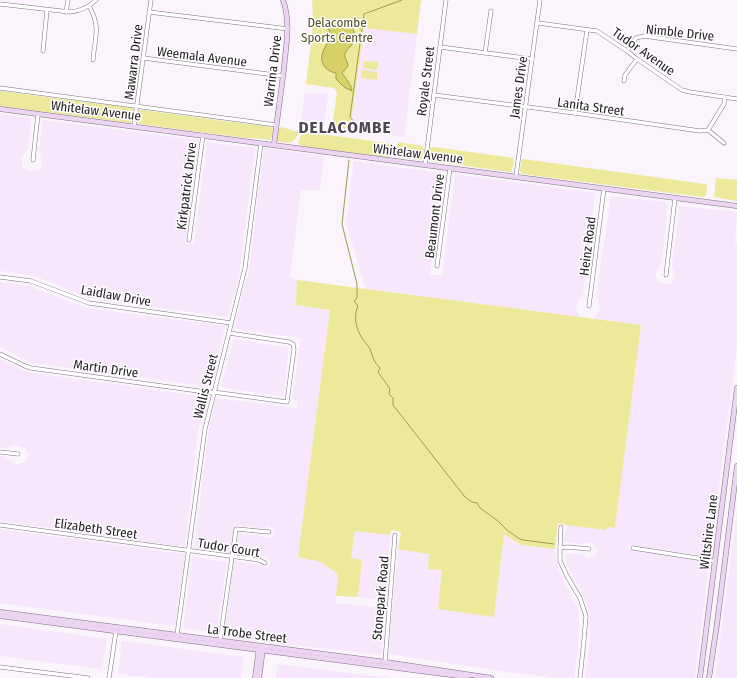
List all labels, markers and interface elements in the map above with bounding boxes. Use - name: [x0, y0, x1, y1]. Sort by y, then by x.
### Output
- park label: Delacombe Sports Centre: [301, 15, 373, 45]
- street label: Nimble Drive: [645, 21, 715, 44]
- street label: Mawarra Drive: [121, 23, 146, 101]
- street label: Tudor Avenue: [610, 24, 678, 78]
- street label: Warrina Drive: [261, 34, 284, 108]
- street label: Weemala Avenue: [156, 44, 248, 69]
- street label: Royale Street: [414, 44, 437, 117]
- street label: James Drive: [507, 55, 530, 119]
- street label: Lanita Street: [556, 94, 626, 119]
- street label: Whitelaw Avenue: [50, 98, 142, 123]
- district label: DELACOMBE: [298, 117, 392, 138]
- street label: Kirkpatrick Drive: [174, 141, 199, 231]
- street label: Whitelaw Avenue: [372, 141, 464, 166]
- street label: Beaumont Drive: [422, 173, 447, 259]
- street label: Heinz Road: [576, 216, 599, 277]
- street label: Laidlaw Drive: [80, 282, 152, 309]
- street label: Wallis Street: [190, 351, 221, 420]
- street label: Martin Drive: [73, 357, 139, 380]
- street label: Wiltshire Lane: [696, 494, 721, 570]
- street label: Elizabeth Street: [54, 515, 139, 542]
- street label: Tudor Court: [197, 535, 262, 560]
- street label: Stonepark Road: [369, 555, 392, 641]
- street label: La Trobe Street: [206, 621, 288, 646]

